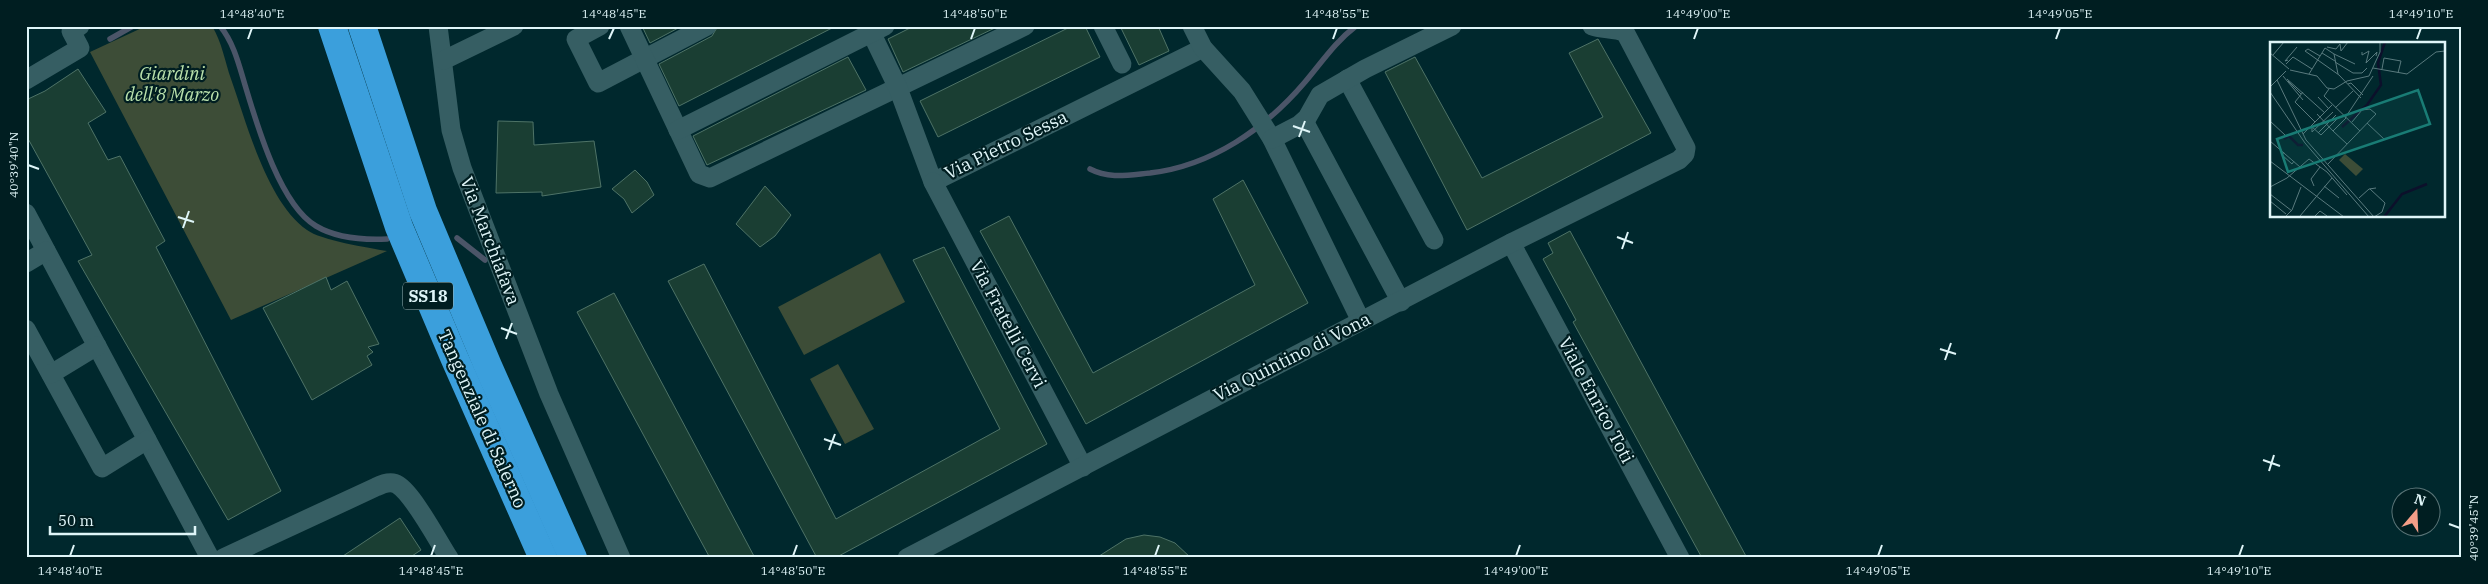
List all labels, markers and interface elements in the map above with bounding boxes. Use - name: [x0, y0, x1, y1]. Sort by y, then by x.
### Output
- text: 14°48'40"E: [220, 6, 284, 21]
- text: 14°48'45"E: [582, 6, 646, 21]
- text: 14°48'50"E: [943, 6, 1007, 21]
- text: 14°48'55"E: [1305, 6, 1369, 21]
- text: 14°49'00"E: [1666, 6, 1730, 21]
- text: 14°49'05"E: [2028, 6, 2092, 21]
- text: 14°49'10"E: [2389, 6, 2453, 21]
- inset map: [2270, 42, 2446, 218]
- park label: Giardini dell'8 Marzo: [125, 62, 219, 106]
- street label: Via Pietro Sessa: [941, 105, 1071, 184]
- text: 40°39'40"N: [6, 132, 21, 198]
- street label: Via Marchiafava: [455, 173, 526, 308]
- street label: Via Fratelli Cervi: [965, 256, 1052, 392]
- road number: SS18: [403, 282, 453, 310]
- street label: Via Quintino di Vona: [1209, 307, 1374, 406]
- street label: Tangenziale di Salerno: [433, 326, 532, 512]
- street label: Viale Enrico Toti: [1554, 333, 1640, 467]
- north arrow: [2390, 486, 2440, 536]
- text: N: [2412, 489, 2428, 510]
- text: 40°39'45"N: [2466, 495, 2481, 561]
- scale bar: [50, 504, 195, 536]
- text: 50 m: [58, 511, 94, 530]
- text: 14°48'40"E: [38, 563, 102, 578]
- text: 14°48'45"E: [399, 563, 463, 578]
- text: 14°48'50"E: [761, 563, 825, 578]
- text: 14°48'55"E: [1123, 563, 1187, 578]
- text: 14°49'00"E: [1484, 563, 1548, 578]
- text: 14°49'05"E: [1846, 563, 1910, 578]
- text: 14°49'10"E: [2207, 563, 2271, 578]

